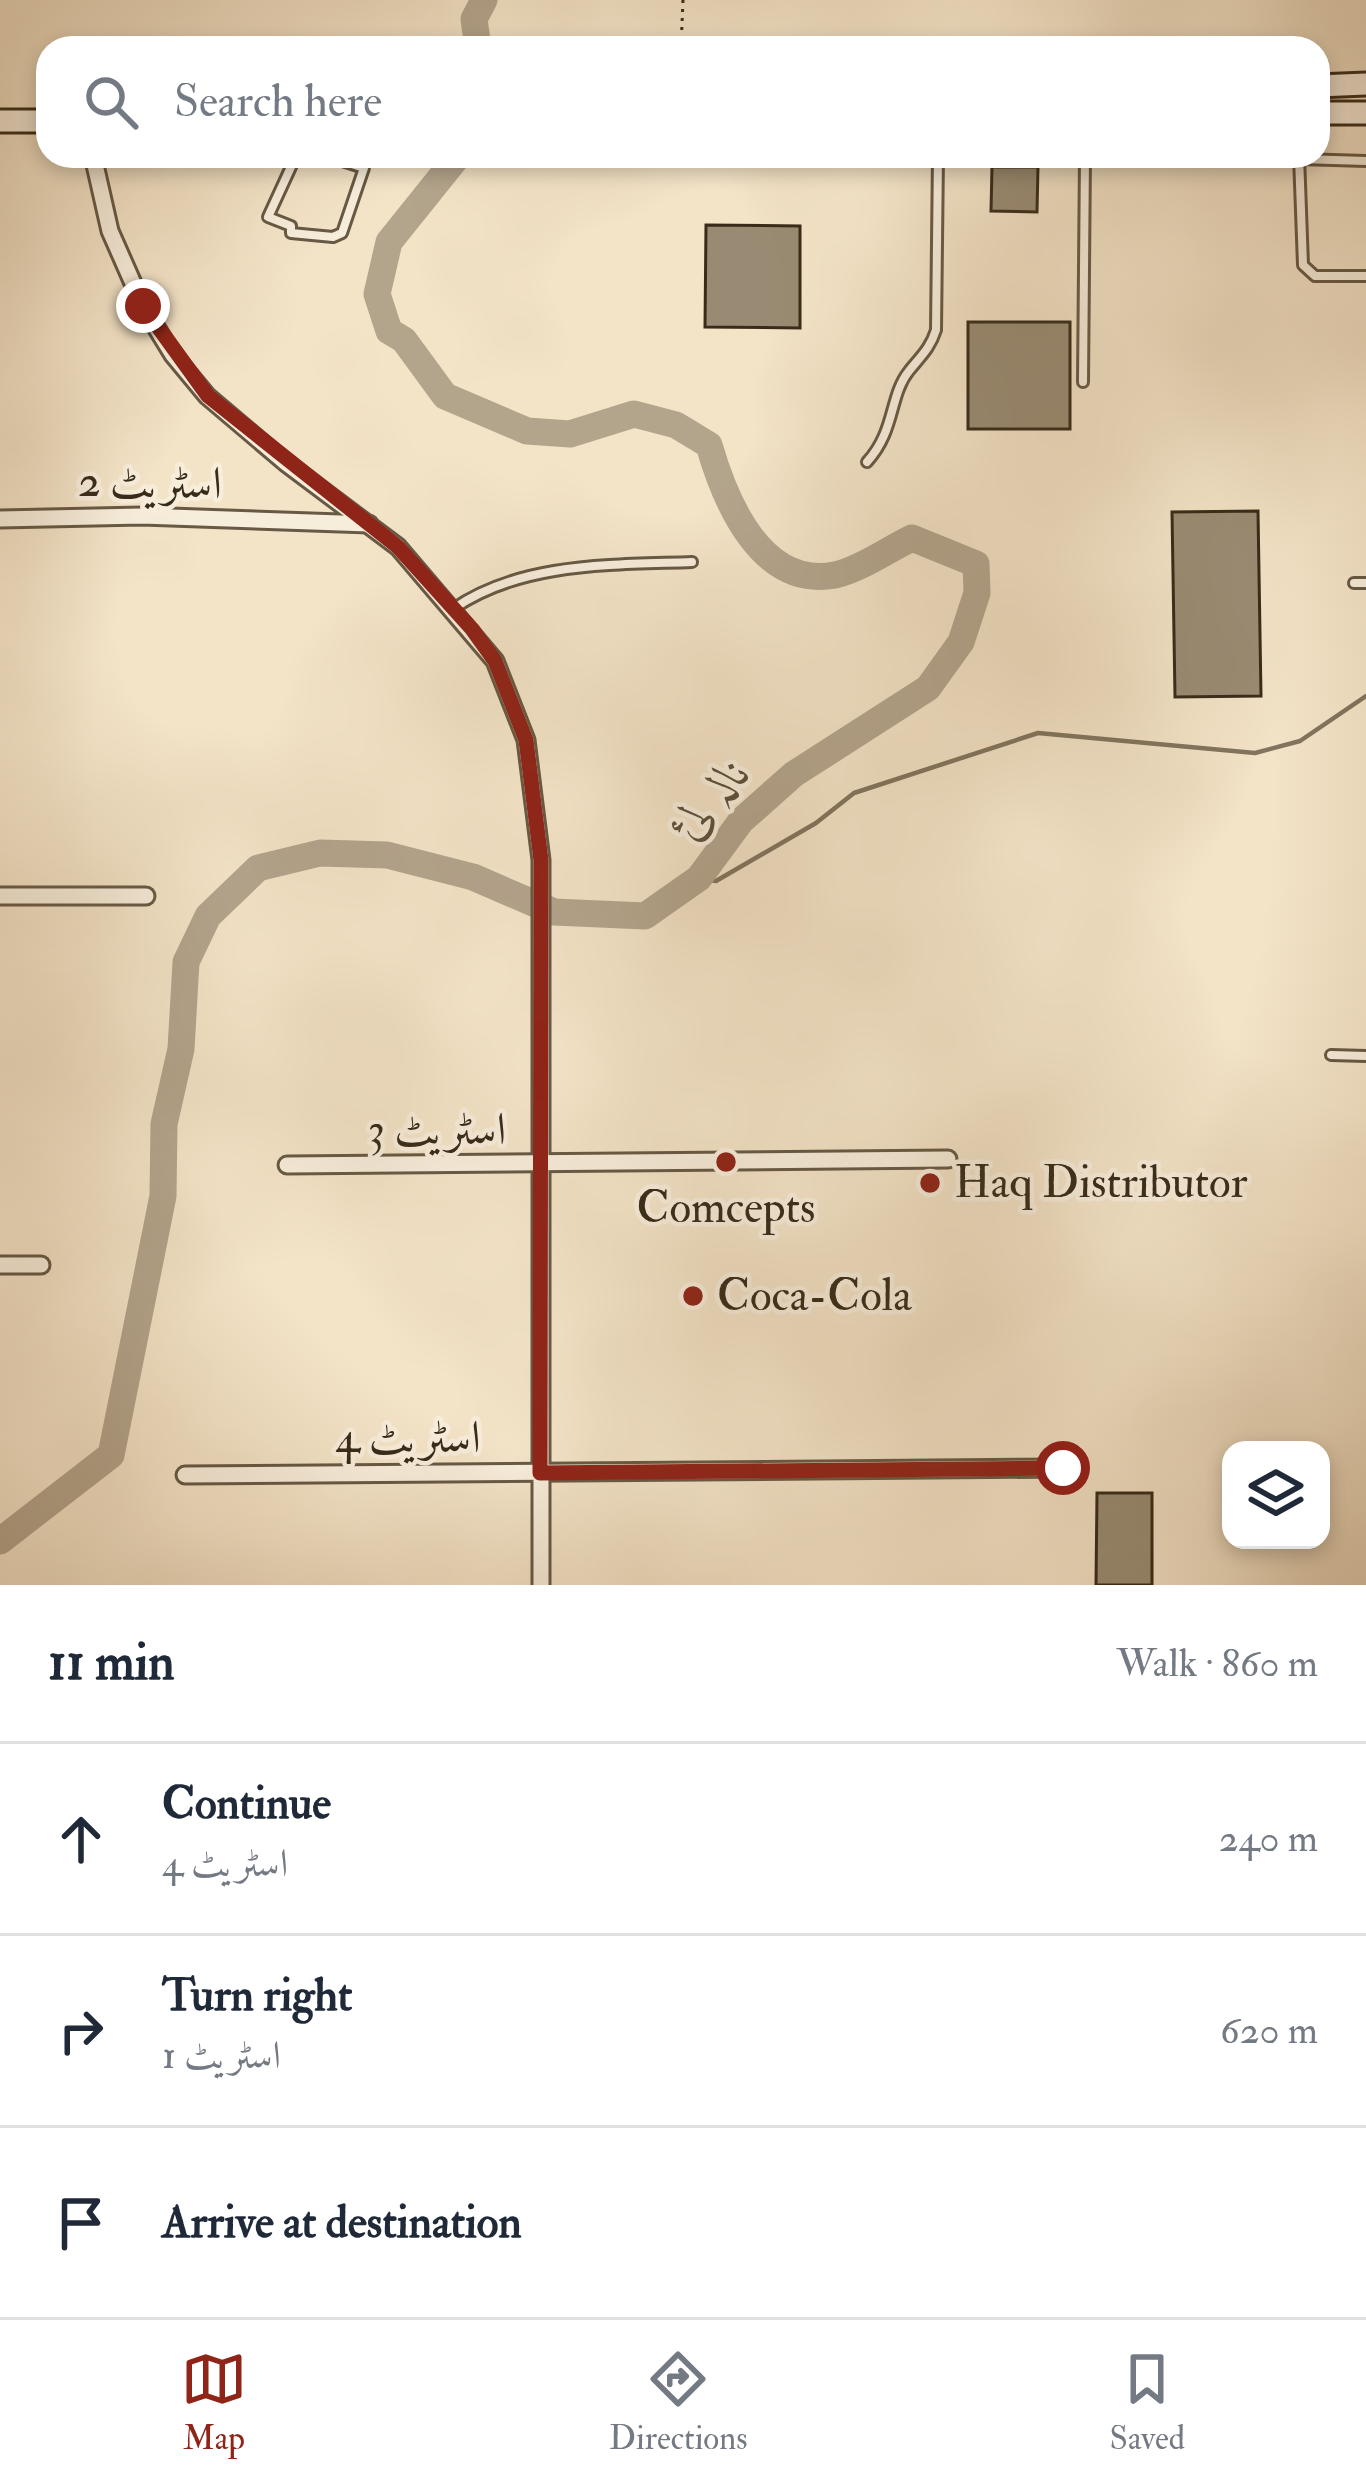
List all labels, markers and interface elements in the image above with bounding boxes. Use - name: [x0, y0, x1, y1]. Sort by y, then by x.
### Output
- search box: [36, 36, 1330, 168]
- icon: search: [78, 69, 144, 135]
- text: Search here: [174, 74, 382, 130]
- route end: [116, 279, 170, 333]
- street label: اسٹریٹ 2: [77, 454, 223, 512]
- water label: نالہ لئ: [656, 744, 764, 855]
- street label: اسٹریٹ 3: [368, 1102, 506, 1158]
- marker: Comcepts: [713, 1149, 739, 1175]
- place label: Haq Distributor: [954, 1155, 1248, 1211]
- marker: Haq Distributor: [917, 1170, 943, 1196]
- place label: Comcepts: [636, 1180, 816, 1236]
- place label: Coca-Cola: [717, 1268, 912, 1324]
- marker: Coca-Cola: [680, 1283, 706, 1309]
- street label: اسٹریٹ 4: [335, 1410, 481, 1466]
- route start: [1036, 1441, 1090, 1495]
- map controls: [1222, 1441, 1330, 1549]
- button: layers: [1222, 1441, 1330, 1549]
- text: 11 min: [48, 1631, 175, 1695]
- text: Walk · 860 m: [1117, 1639, 1318, 1688]
- text: Continue: [162, 1776, 331, 1832]
- icon: ahead: [48, 1806, 114, 1872]
- text: 240 m: [1219, 1814, 1318, 1863]
- text: اسٹریٹ 4: [162, 1839, 288, 1888]
- text: Turn right: [162, 1968, 352, 2024]
- icon: right: [48, 1998, 114, 2064]
- text: 620 m: [1220, 2006, 1318, 2055]
- text: اسٹریٹ 1: [162, 2031, 281, 2080]
- icon: arrive: [48, 2190, 114, 2256]
- text: Arrive at destination: [162, 2195, 522, 2251]
- tab: Map: [181, 2346, 247, 2459]
- tab: Directions: [609, 2346, 748, 2459]
- tab: Saved: [1110, 2346, 1185, 2459]

